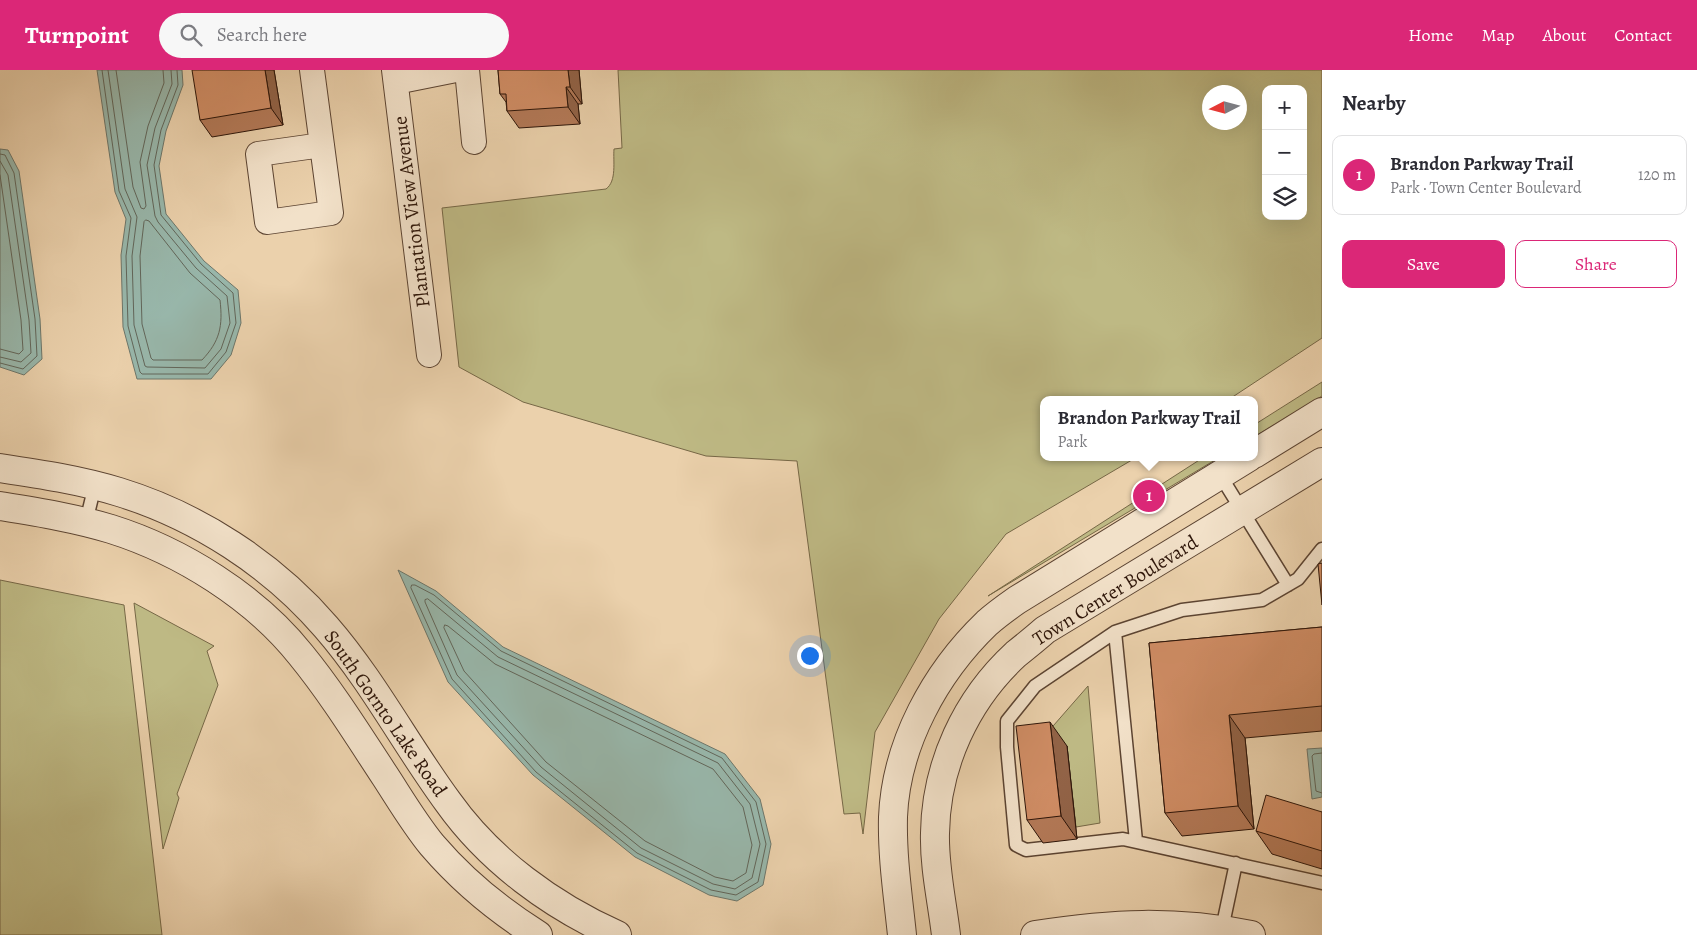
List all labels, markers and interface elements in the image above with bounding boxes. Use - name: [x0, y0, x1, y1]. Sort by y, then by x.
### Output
- search box: [159, 13, 509, 58]
- text: Turnpoint: [25, 19, 129, 51]
- icon: search: [177, 21, 205, 49]
- text: Search here: [217, 22, 307, 48]
- text: Home: [1408, 23, 1453, 47]
- text: Map: [1481, 23, 1514, 47]
- text: About: [1542, 23, 1586, 47]
- text: Contact: [1614, 23, 1672, 47]
- north arrow: [1202, 85, 1247, 130]
- map controls: [1262, 85, 1307, 220]
- button: +: [1262, 85, 1307, 130]
- text: Nearby: [1342, 89, 1405, 117]
- street label: Plantation View Avenue: [386, 115, 437, 309]
- button: −: [1262, 130, 1307, 175]
- text: Brandon Parkway Trail: [1390, 151, 1573, 177]
- text: 1: [1356, 164, 1362, 186]
- text: 120 m: [1638, 164, 1676, 186]
- button: layers: [1262, 175, 1307, 220]
- text: Park · Town Center Boulevard: [1390, 177, 1582, 199]
- button: Save: [1342, 240, 1505, 288]
- button: Share: [1515, 240, 1677, 288]
- popup: [1040, 396, 1258, 461]
- text: Brandon Parkway Trail: [1057, 405, 1241, 431]
- text: Park: [1057, 431, 1087, 453]
- pin: 1: [1133, 477, 1165, 515]
- street label: Town Center Boulevard: [1028, 528, 1203, 652]
- street label: South Gornto Lake Road: [318, 625, 454, 802]
- your location: [797, 643, 823, 669]

